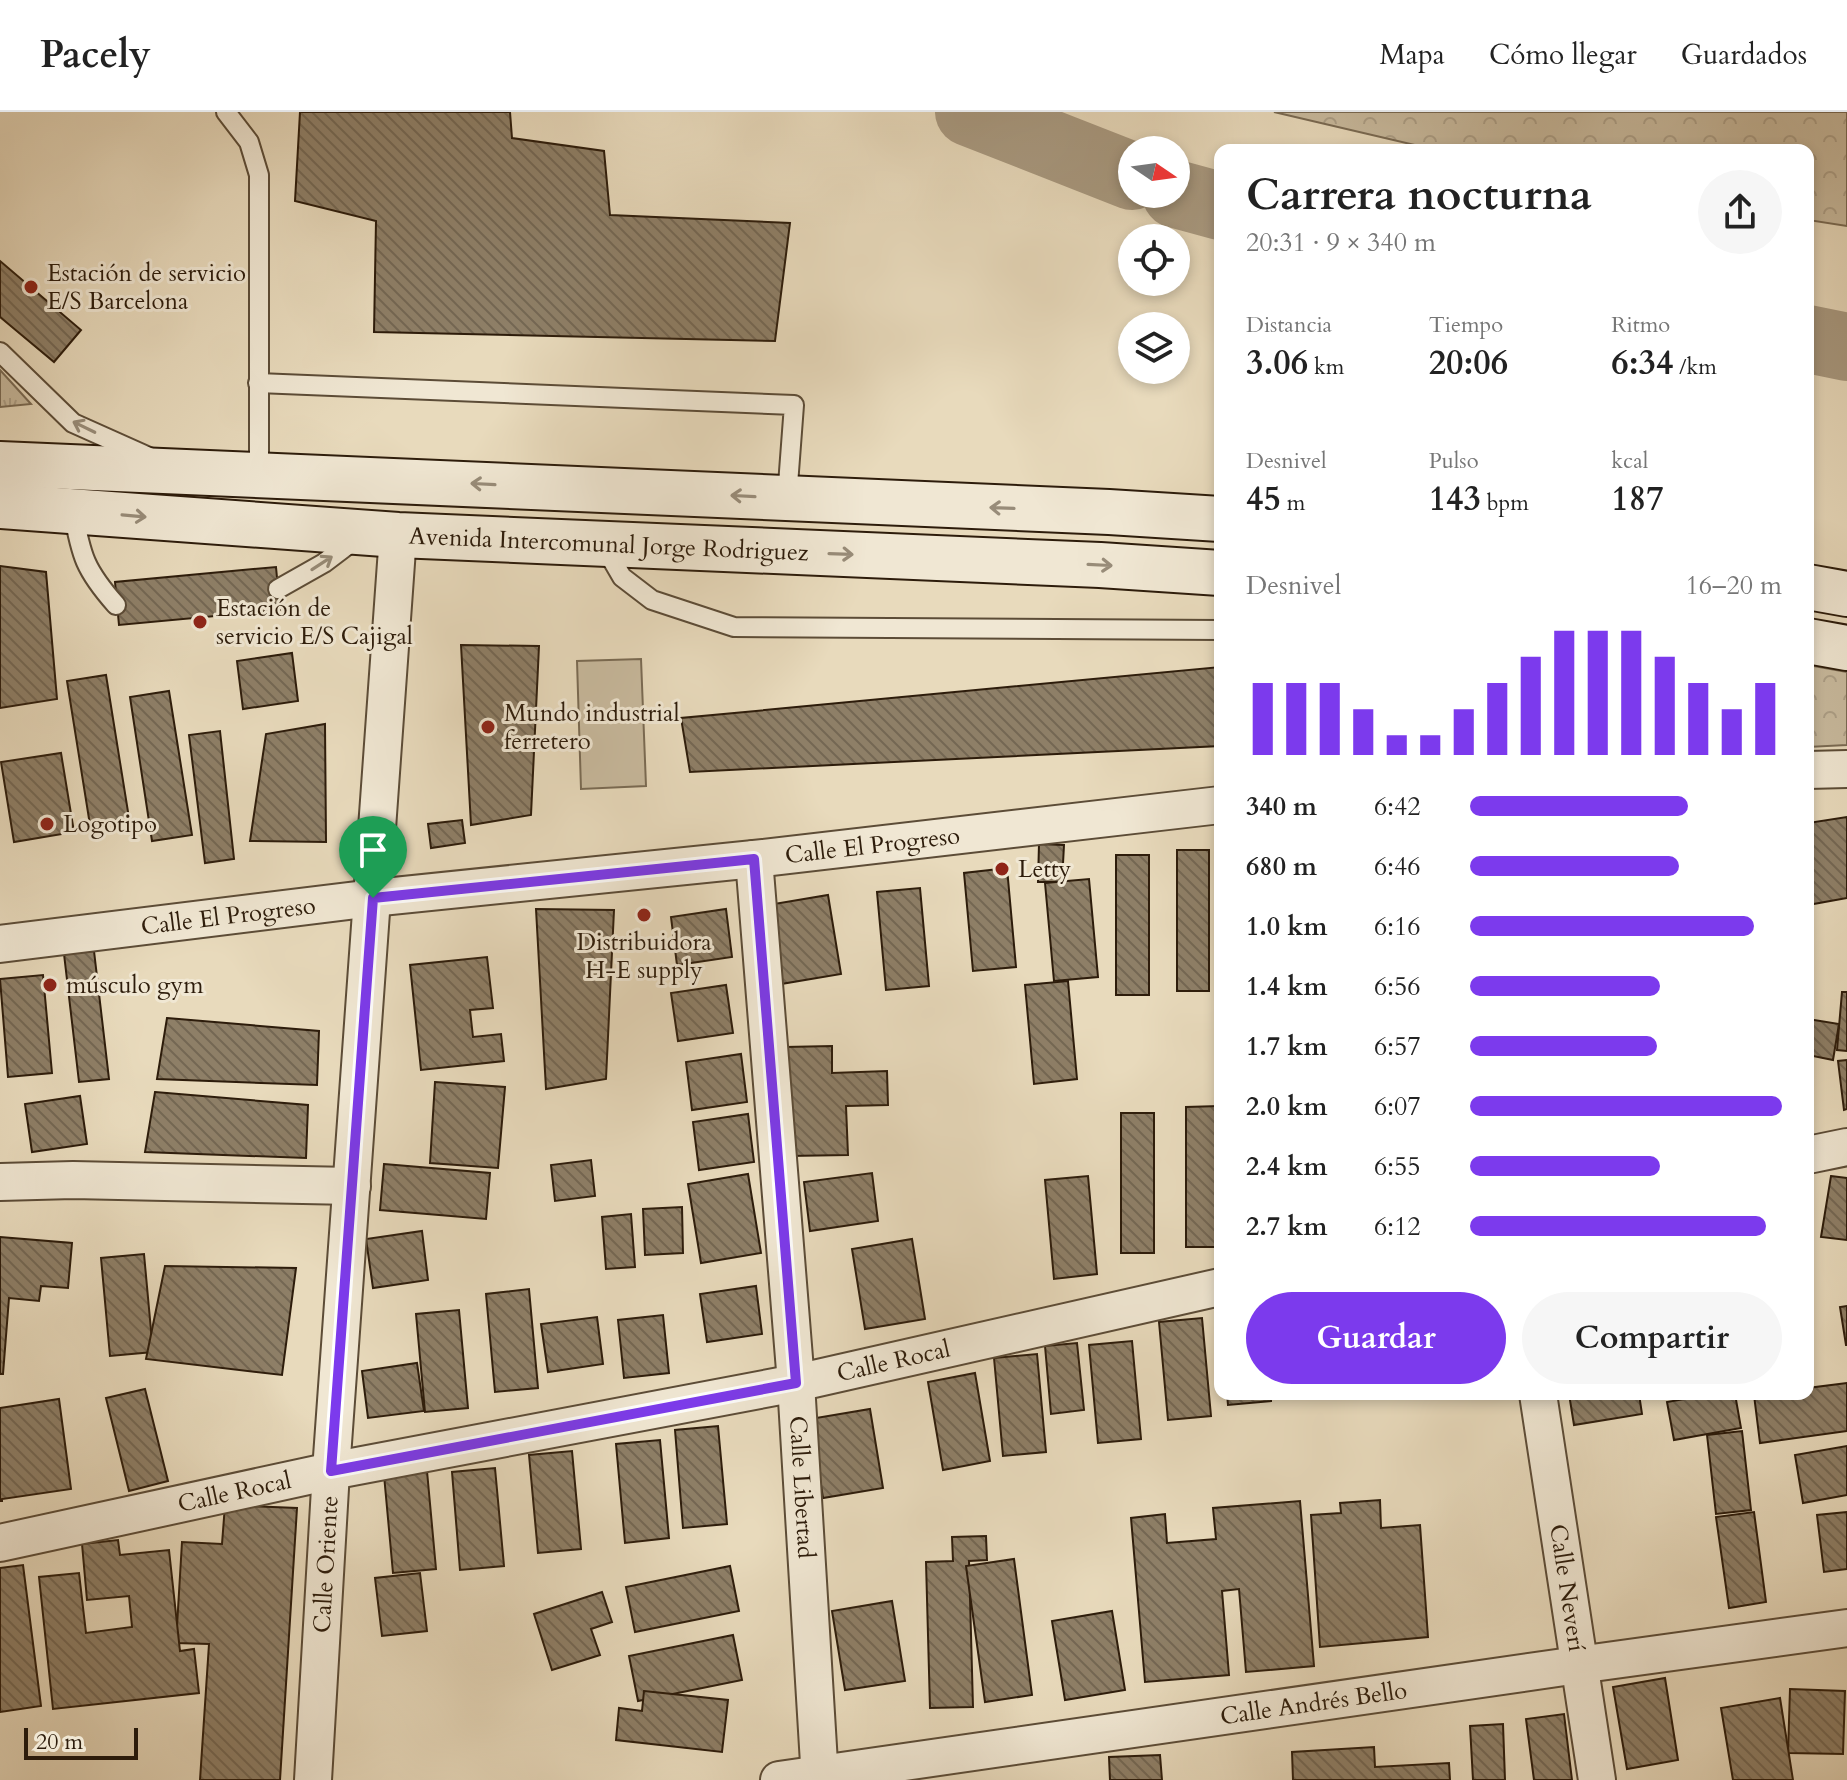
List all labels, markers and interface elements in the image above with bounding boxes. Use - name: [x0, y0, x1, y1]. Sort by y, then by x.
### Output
- text: Pacely: [40, 29, 151, 81]
- text: Mapa: [1379, 36, 1445, 74]
- text: Cómo llegar: [1489, 36, 1637, 74]
- text: Guardados: [1681, 36, 1807, 74]
- north arrow: [1118, 136, 1190, 208]
- map controls: [1118, 136, 1190, 384]
- text: Carrera nocturna: [1246, 165, 1592, 225]
- button: share: [1698, 170, 1782, 254]
- button: locate: [1118, 224, 1190, 296]
- text: 20:31 · 9 × 340 m: [1246, 225, 1436, 260]
- place label: Estación de servicio E/S Barcelona: [47, 257, 246, 318]
- marker: Estación de servicio E/S Barcelona: [22, 278, 40, 296]
- text: Distancia: [1246, 310, 1332, 340]
- text: Tiempo: [1429, 310, 1503, 340]
- text: Ritmo: [1611, 310, 1670, 340]
- button: layers: [1118, 312, 1190, 384]
- text: 3.06: [1246, 340, 1308, 386]
- text: 20:06: [1429, 340, 1508, 386]
- text: 6:34: [1611, 340, 1673, 386]
- text: km: [1308, 352, 1344, 382]
- text: /km: [1673, 352, 1717, 382]
- one-way arrow: [73, 419, 97, 434]
- text: Desnivel: [1246, 446, 1327, 476]
- text: Pulso: [1429, 446, 1479, 476]
- text: kcal: [1611, 446, 1648, 476]
- one-way arrow: [470, 476, 497, 491]
- text: 45: [1246, 476, 1281, 522]
- text: 143: [1429, 476, 1481, 522]
- text: 187: [1611, 476, 1664, 522]
- one-way arrow: [730, 488, 757, 503]
- text: m: [1281, 488, 1305, 518]
- text: bpm: [1481, 488, 1529, 518]
- one-way arrow: [989, 500, 1016, 515]
- one-way arrow: [120, 509, 147, 524]
- street label: Avenida Intercomunal Jorge Rodriguez: [408, 519, 810, 570]
- one-way arrow: [827, 547, 853, 562]
- one-way arrow: [310, 554, 333, 570]
- one-way arrow: [1086, 558, 1113, 573]
- text: Desnivel: [1246, 568, 1341, 603]
- text: 16–20 m: [1685, 568, 1782, 603]
- place label: Estación de servicio E/S Cajigal: [216, 592, 413, 653]
- marker: Estación de servicio E/S Cajigal: [191, 613, 209, 631]
- place label: Mundo industrial ferretero: [504, 697, 680, 758]
- marker: Mundo industrial ferretero: [479, 718, 497, 736]
- text: 340 m: [1246, 789, 1317, 824]
- text: 6:42: [1374, 789, 1421, 824]
- place label: Logotipo: [63, 808, 157, 841]
- marker: Logotipo: [38, 815, 56, 833]
- pin: [339, 816, 407, 898]
- street label: Calle El Progreso: [783, 819, 962, 872]
- icon: arrive: [351, 828, 395, 872]
- text: 680 m: [1246, 849, 1317, 884]
- text: 6:46: [1374, 849, 1421, 884]
- place label: Letty: [1018, 853, 1072, 886]
- marker: Letty: [993, 860, 1011, 878]
- street label: Calle El Progreso: [139, 889, 318, 943]
- marker: Distribuidora H-E supply: [635, 906, 653, 924]
- text: 1.0 km: [1246, 909, 1327, 944]
- text: 6:16: [1374, 909, 1421, 944]
- place label: Distribuidora H-E supply: [576, 926, 712, 987]
- place label: músculo gym: [66, 969, 204, 1002]
- text: 1.4 km: [1246, 969, 1327, 1004]
- text: 6:56: [1374, 969, 1421, 1004]
- marker: músculo gym: [41, 976, 59, 994]
- text: 1.7 km: [1246, 1029, 1327, 1064]
- text: 6:57: [1374, 1029, 1421, 1064]
- text: 2.0 km: [1246, 1089, 1327, 1124]
- text: 6:07: [1374, 1089, 1421, 1124]
- text: 2.4 km: [1246, 1149, 1327, 1184]
- text: 6:55: [1374, 1149, 1421, 1184]
- text: 2.7 km: [1246, 1209, 1327, 1244]
- text: 6:12: [1374, 1209, 1421, 1244]
- button: Guardar: [1246, 1292, 1506, 1384]
- button: Compartir: [1522, 1292, 1782, 1384]
- street label: Calle Rocal: [834, 1333, 954, 1390]
- street label: Calle Libertad: [781, 1415, 823, 1560]
- street label: Calle Rocal: [175, 1464, 294, 1521]
- street label: Calle Oriente: [306, 1495, 347, 1634]
- street label: Calle Neverí: [1541, 1522, 1593, 1654]
- street label: Calle Andrés Bello: [1218, 1674, 1409, 1733]
- scale bar: [24, 1724, 138, 1760]
- text: 20 m: [36, 1727, 83, 1757]

